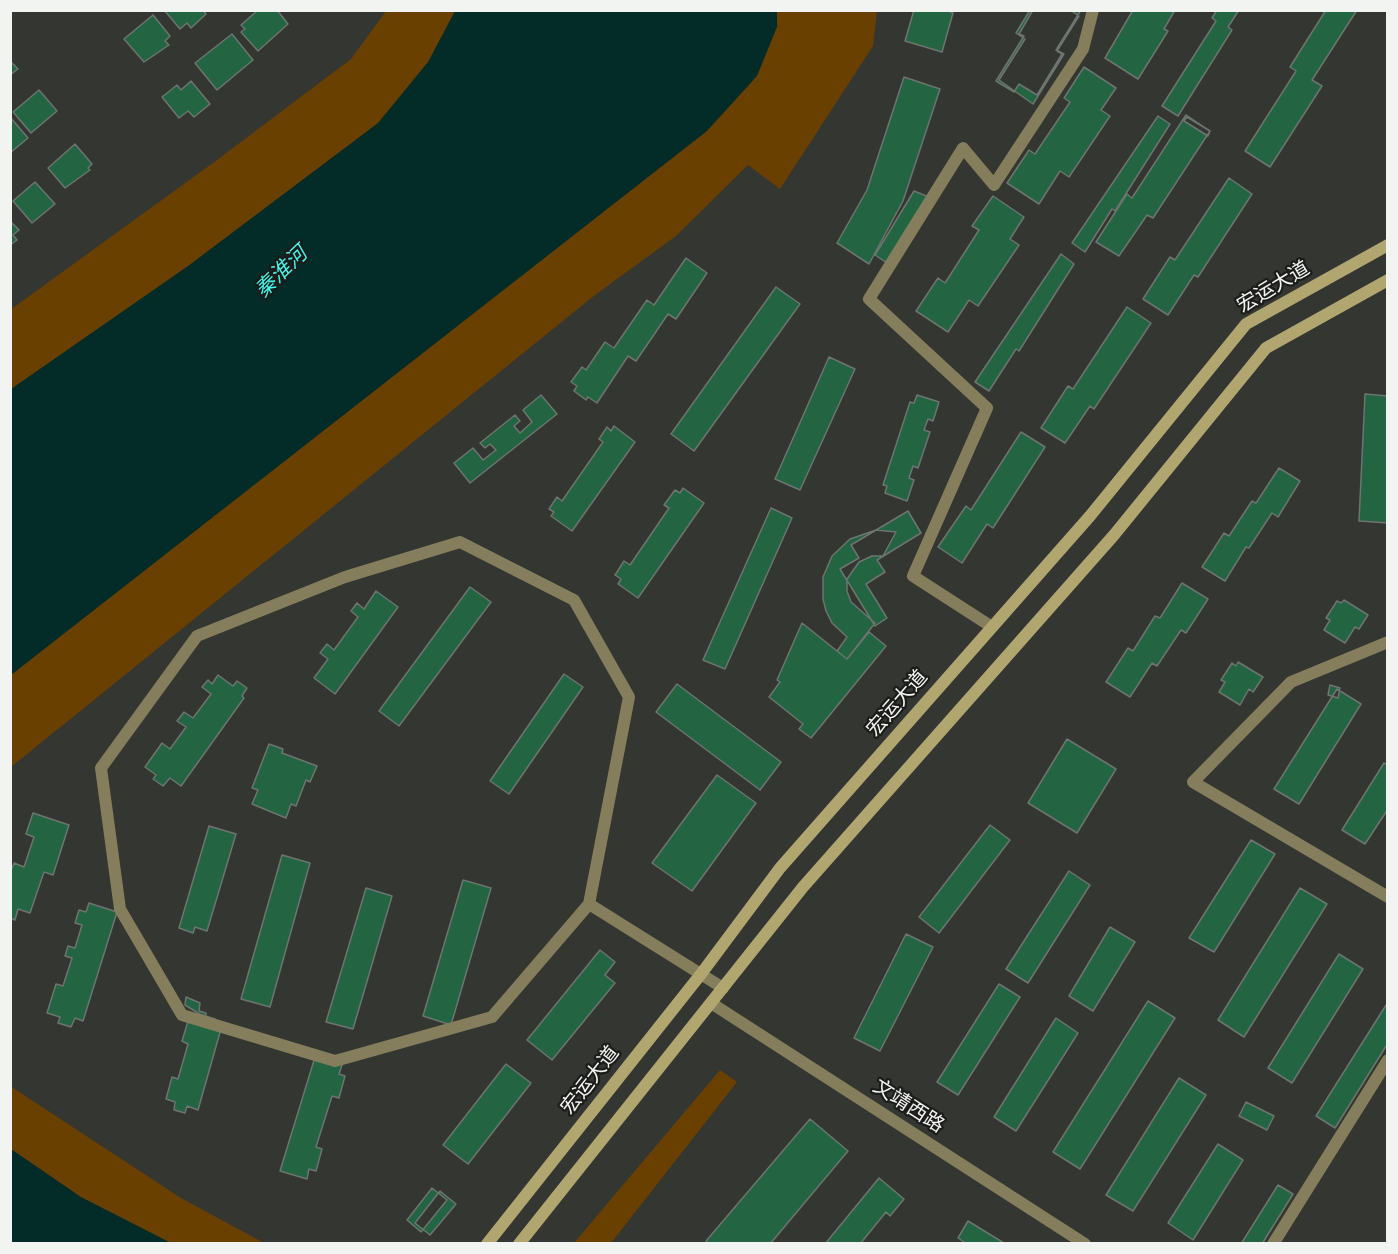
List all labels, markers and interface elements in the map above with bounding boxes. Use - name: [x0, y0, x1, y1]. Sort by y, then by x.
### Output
- water label: 秦淮河: [251, 242, 313, 304]
- street label: 宏运大道: [1234, 257, 1314, 319]
- street label: 宏运大道: [863, 666, 933, 742]
- street label: 宏运大道: [557, 1042, 625, 1120]
- street label: 文靖西路: [868, 1075, 948, 1139]

